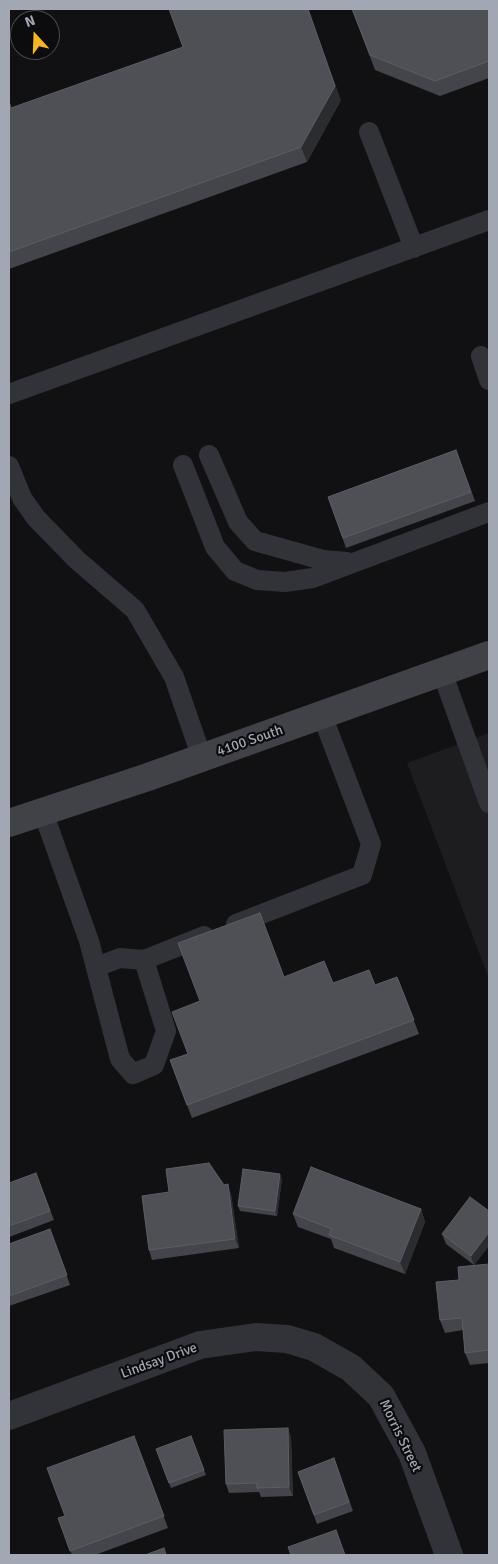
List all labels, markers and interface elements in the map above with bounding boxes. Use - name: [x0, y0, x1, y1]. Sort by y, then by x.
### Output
- north arrow: [10, 10, 60, 60]
- text: N: [23, 12, 38, 31]
- street label: 4100 South: [215, 722, 285, 760]
- street label: Lindsay Drive: [119, 1339, 199, 1383]
- street label: Morris Street: [375, 1397, 425, 1475]

